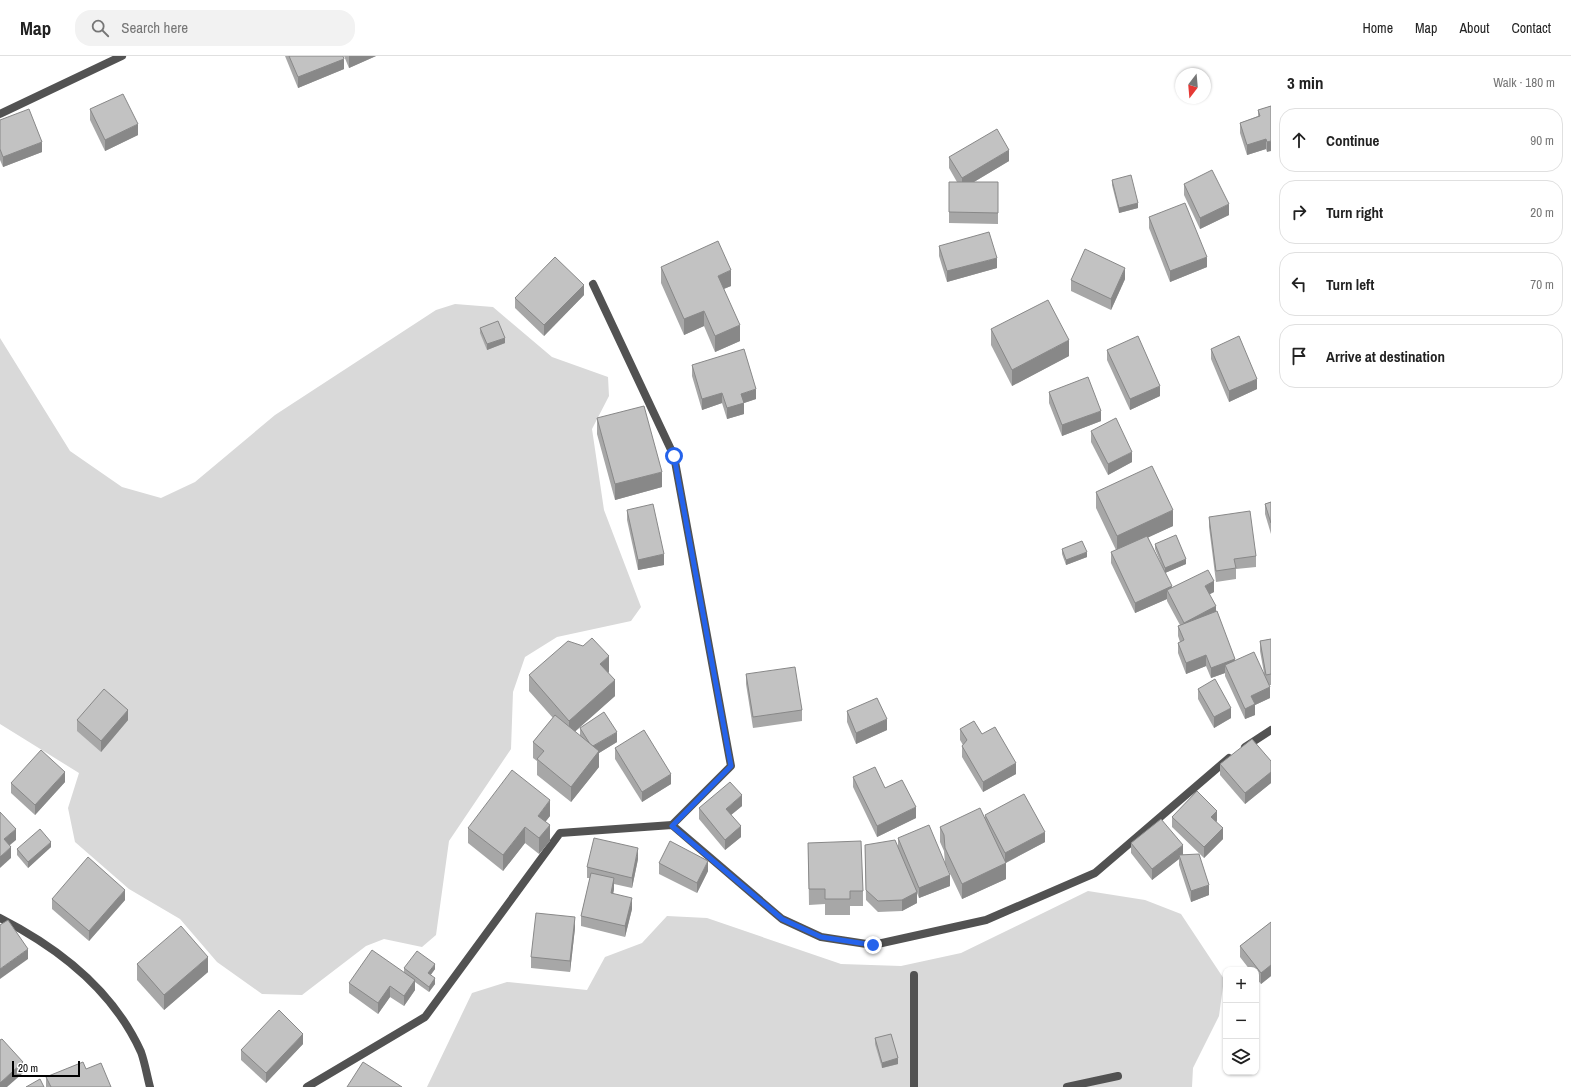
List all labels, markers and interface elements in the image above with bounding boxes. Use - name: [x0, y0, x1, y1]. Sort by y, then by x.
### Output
- search box: [75, 10, 355, 46]
- text: Map: [20, 15, 51, 41]
- icon: search: [89, 17, 111, 39]
- text: Search here: [121, 17, 188, 38]
- text: Home: [1362, 19, 1393, 37]
- text: Map: [1415, 19, 1437, 37]
- text: About: [1459, 19, 1489, 37]
- text: Contact: [1511, 19, 1551, 37]
- north arrow: [1175, 68, 1211, 104]
- text: 3 min: [1287, 71, 1323, 94]
- text: Walk · 180 m: [1493, 74, 1555, 91]
- icon: ahead: [1288, 129, 1310, 151]
- text: Continue: [1326, 130, 1379, 151]
- text: 90 m: [1530, 132, 1554, 149]
- icon: right: [1288, 201, 1310, 223]
- text: Turn right: [1326, 202, 1383, 223]
- text: 20 m: [1530, 204, 1554, 221]
- icon: left: [1288, 273, 1310, 295]
- text: Turn left: [1326, 274, 1374, 295]
- text: 70 m: [1530, 276, 1554, 293]
- icon: arrive: [1288, 345, 1310, 367]
- text: Arrive at destination: [1326, 346, 1445, 367]
- route start: [665, 447, 683, 465]
- route end: [864, 936, 882, 954]
- map controls: [1223, 967, 1259, 1075]
- button: +: [1223, 967, 1259, 1003]
- button: −: [1223, 1003, 1259, 1039]
- button: layers: [1223, 1039, 1259, 1075]
- scale bar: [12, 1059, 80, 1078]
- text: 20 m: [18, 1061, 38, 1075]

